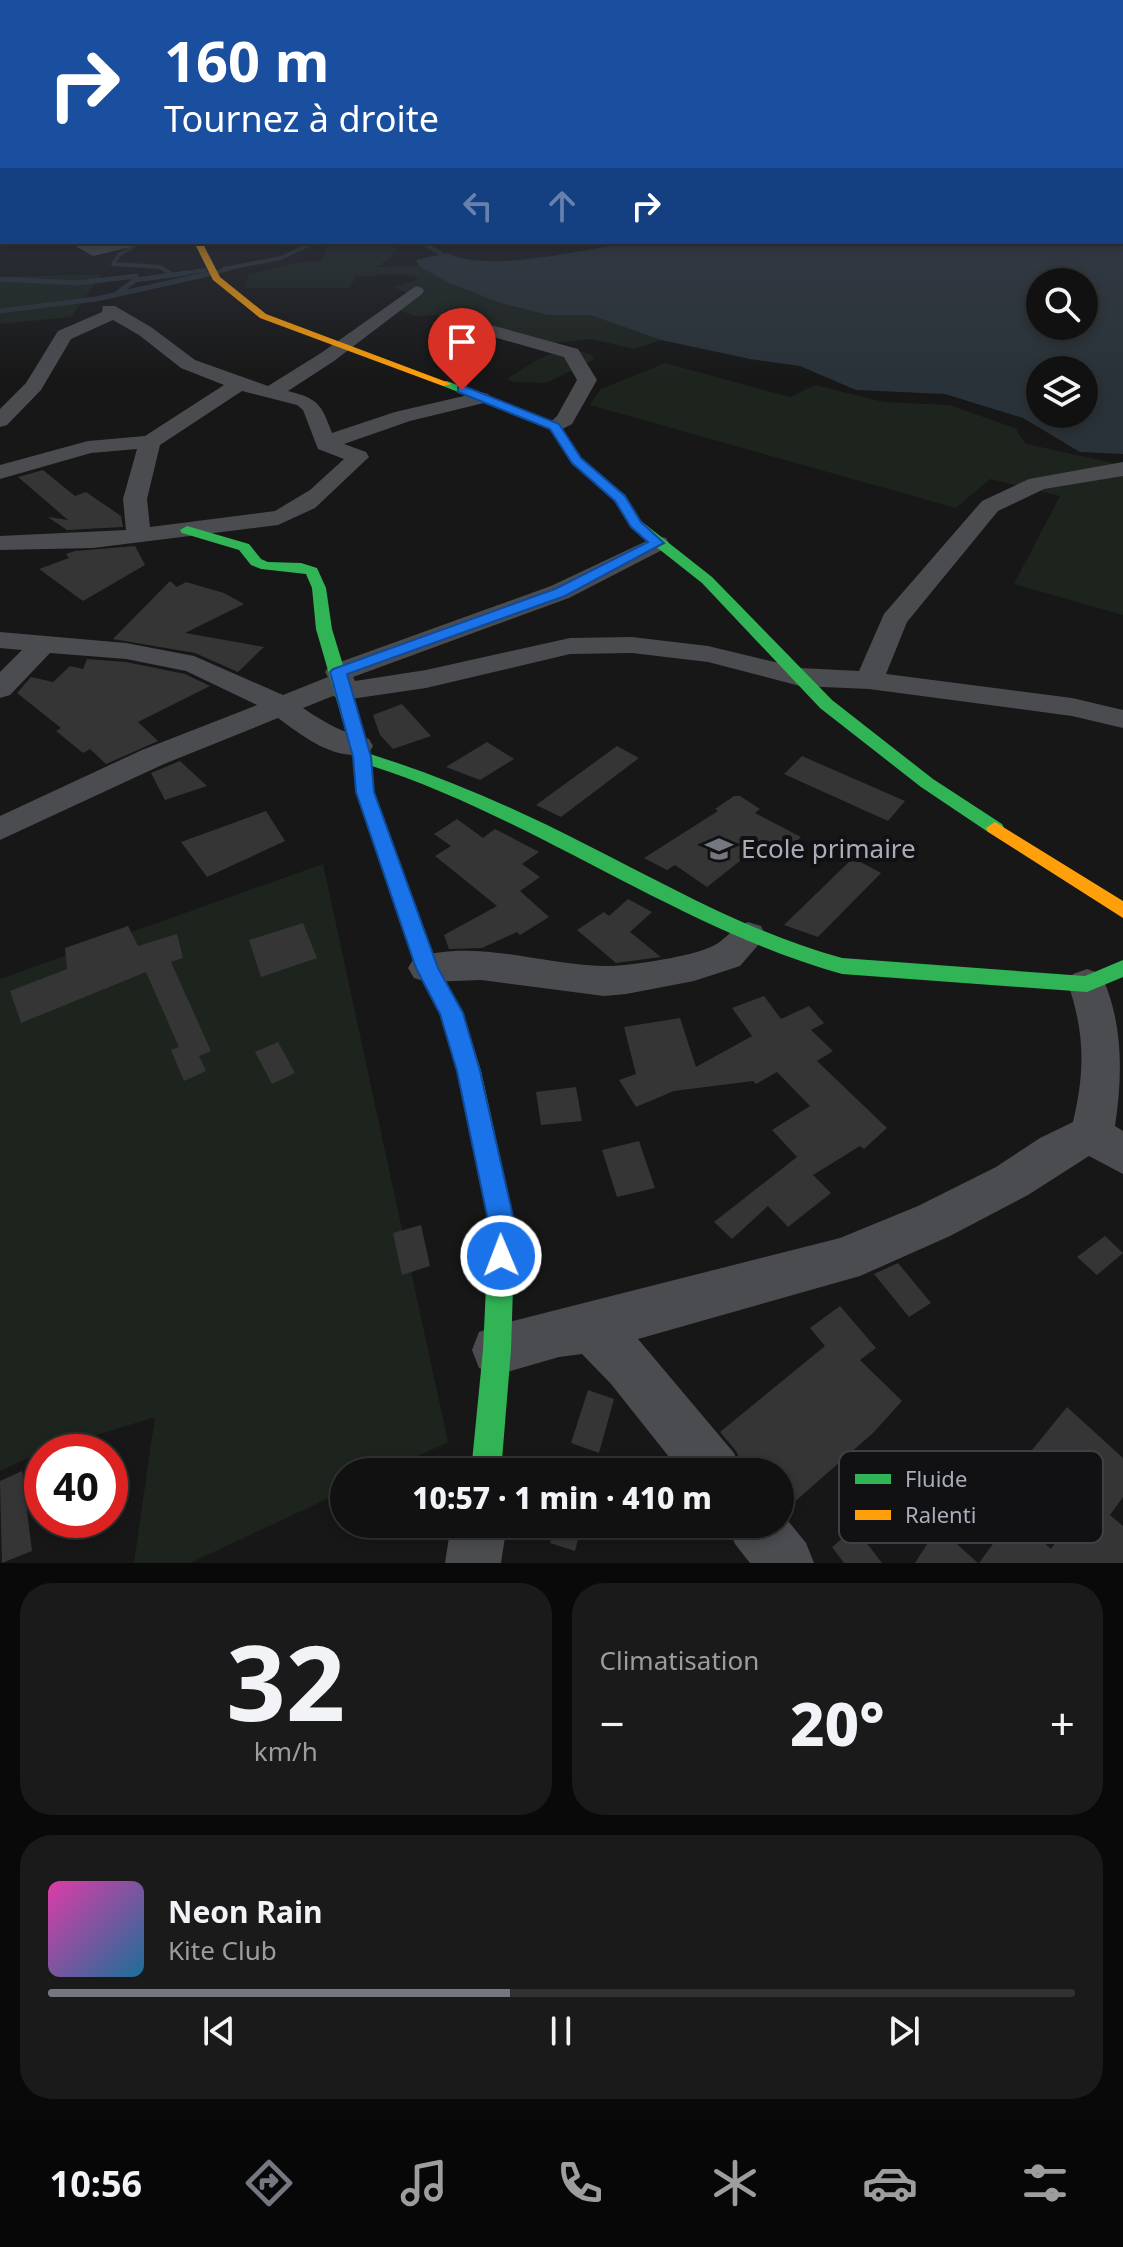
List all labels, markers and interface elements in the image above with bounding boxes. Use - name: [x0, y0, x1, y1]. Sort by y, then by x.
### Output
- text: 160 m: [164, 22, 329, 98]
- icon: right: [32, 32, 136, 136]
- text: Tournez à droite: [164, 94, 439, 143]
- icon: left: [456, 184, 500, 228]
- icon: ahead: [540, 184, 584, 228]
- icon: right: [624, 184, 668, 228]
- map controls: [1026, 268, 1098, 428]
- button: search: [1026, 268, 1098, 340]
- pin: [428, 308, 496, 390]
- icon: arrive: [440, 320, 484, 364]
- button: layers: [1026, 356, 1098, 428]
- place label: Ecole primaire: [741, 830, 916, 866]
- school or university icon: Ecole primaire: [704, 834, 734, 864]
- position arrow: [459, 1214, 543, 1298]
- speed limit sign: 40: [24, 1434, 128, 1538]
- legend: [839, 1451, 1103, 1543]
- text: Fluide: [905, 1463, 967, 1493]
- text: 10:57 · 1 min · 410 m: [412, 1477, 712, 1518]
- text: Ralenti: [905, 1499, 976, 1529]
- text: 32: [226, 1610, 345, 1751]
- text: Climatisation: [600, 1642, 759, 1678]
- text: 20°: [790, 1682, 885, 1764]
- text: −: [600, 1693, 625, 1753]
- text: +: [1050, 1693, 1075, 1753]
- text: km/h: [254, 1733, 318, 1769]
- text: Neon Rain: [168, 1891, 322, 1932]
- text: Kite Club: [168, 1932, 277, 1968]
- icon: previous: [197, 2009, 241, 2053]
- icon: pause: [539, 2009, 583, 2053]
- icon: next: [882, 2009, 926, 2053]
- icon: directions: [241, 2155, 297, 2211]
- icon: music: [396, 2155, 452, 2211]
- icon: phone: [552, 2155, 608, 2211]
- icon: climate: [707, 2155, 763, 2211]
- icon: car: [862, 2155, 918, 2211]
- icon: filters: [1017, 2155, 1073, 2211]
- text: 10:56: [50, 2159, 142, 2208]

